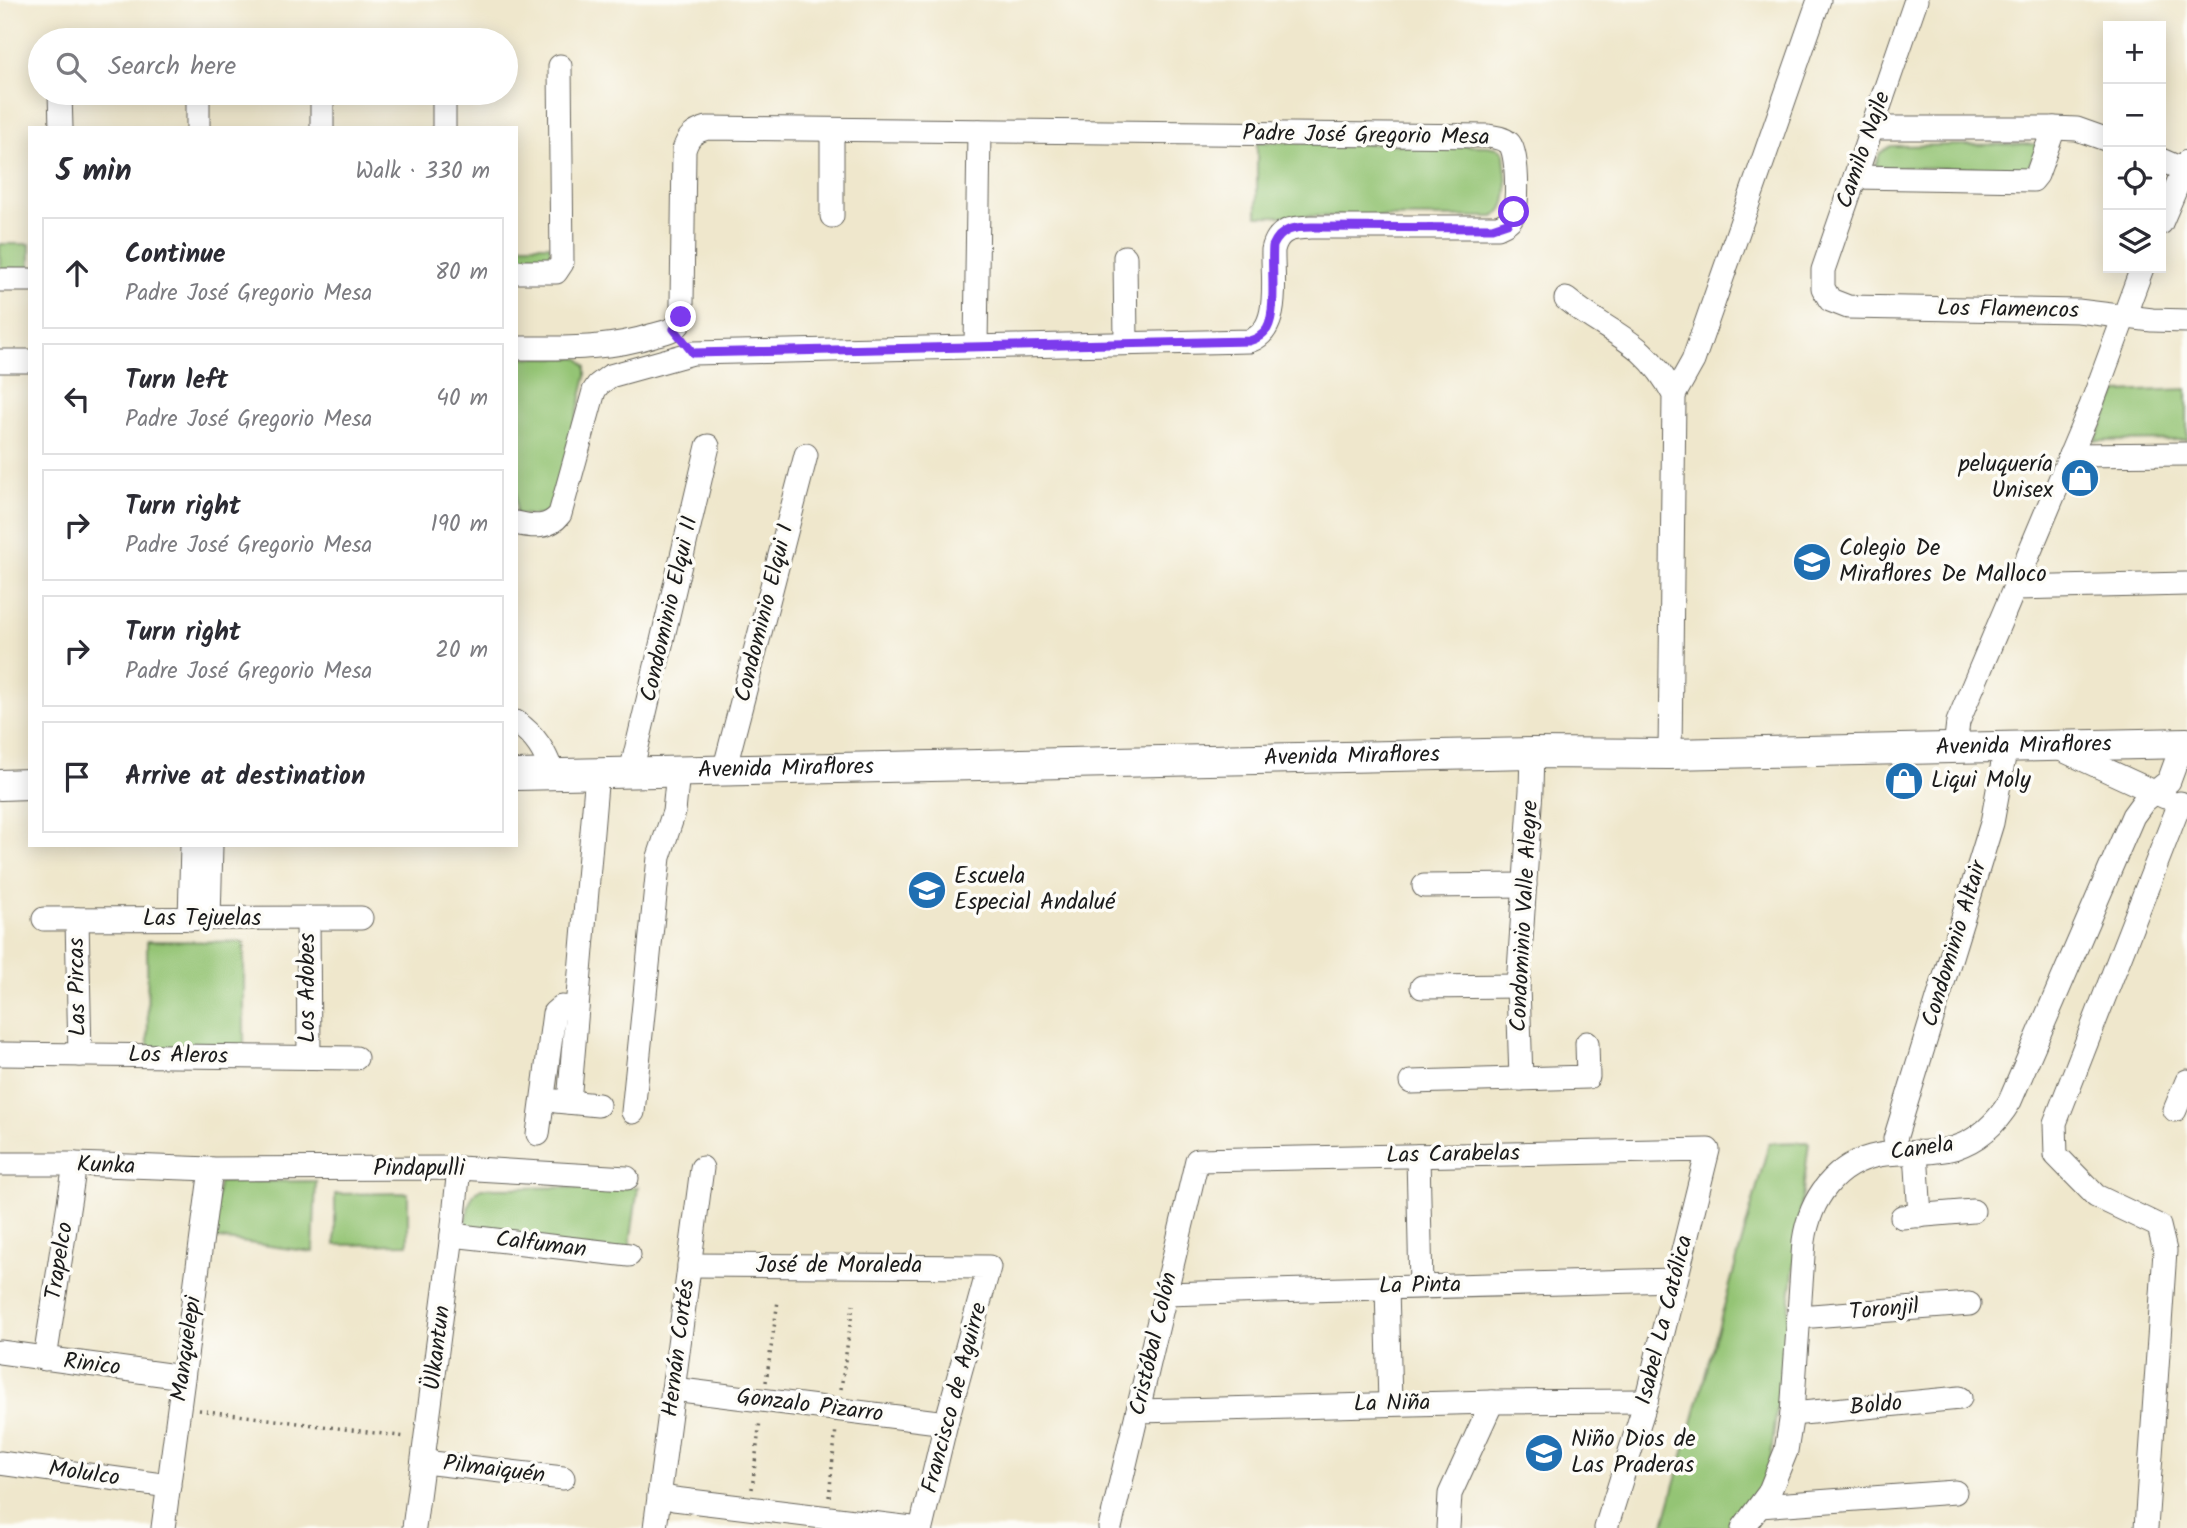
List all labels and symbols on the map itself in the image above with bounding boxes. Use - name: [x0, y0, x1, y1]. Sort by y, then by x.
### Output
- street label: Camilo Najle: [1827, 87, 1901, 213]
- street label: Padre José Gregorio Mesa: [1242, 116, 1490, 156]
- route start: [1498, 196, 1529, 227]
- street label: Los Flamencos: [1937, 291, 2079, 329]
- route end: [665, 301, 696, 332]
- place label: peluquería Unisex: [1958, 447, 2054, 509]
- shop icon: peluquería Unisex: [2059, 457, 2101, 499]
- street label: Condominio Elqui II: [631, 513, 709, 705]
- street label: Condominio Elqui I: [725, 520, 805, 706]
- place label: Colegio De Miraflores De Malloco: [1839, 531, 2047, 593]
- school or university icon: Colegio De Miraflores De Malloco: [1791, 541, 1833, 583]
- street label: Avenida Miraflores: [1935, 727, 2112, 766]
- street label: Avenida Miraflores: [1263, 737, 1440, 777]
- street label: Avenida Miraflores: [698, 749, 875, 789]
- shop icon: Liqui Moly: [1883, 760, 1925, 802]
- place label: Liqui Moly: [1931, 763, 2031, 799]
- street label: Condominio Valle Alegre: [1501, 799, 1549, 1033]
- street label: Condominio Altair: [1913, 855, 1998, 1031]
- place label: Escuela Especial Andalué: [954, 859, 1116, 921]
- school or university icon: Escuela Especial Andalué: [906, 869, 948, 911]
- street label: Las Tejuelas: [143, 901, 261, 937]
- street label: Los Adobes: [290, 933, 326, 1043]
- street label: Las Pircas: [59, 937, 97, 1037]
- street label: Los Aleros: [128, 1037, 228, 1075]
- street label: Canela: [1888, 1127, 1956, 1171]
- street label: Las Carabelas: [1386, 1136, 1520, 1174]
- street label: Kunka: [76, 1147, 136, 1185]
- street label: Pindapulli: [373, 1151, 466, 1187]
- street label: Trapelco: [36, 1219, 84, 1303]
- street label: Calfuman: [494, 1222, 588, 1268]
- street label: Isabel La Católica: [1627, 1231, 1703, 1409]
- street label: José de Moraleda: [756, 1248, 922, 1284]
- street label: La Pinta: [1378, 1267, 1462, 1305]
- street label: Cristóbal Colón: [1120, 1269, 1188, 1419]
- street label: Hernán Cortés: [653, 1277, 705, 1419]
- street label: Toronjil: [1848, 1289, 1921, 1331]
- street label: Manquelepi: [162, 1293, 212, 1404]
- street label: Francisco de Aguirre: [912, 1299, 998, 1497]
- street label: Ülkantun: [415, 1303, 461, 1393]
- street label: Rinico: [61, 1344, 123, 1386]
- street label: Gonzalo Pizarro: [735, 1379, 885, 1433]
- street label: La Niña: [1353, 1385, 1431, 1423]
- street label: Boldo: [1848, 1386, 1904, 1426]
- place label: Niño Dios de Las Praderas: [1571, 1422, 1696, 1484]
- school or university icon: Niño Dios de Las Praderas: [1523, 1432, 1565, 1474]
- street label: Pilmaiquén: [441, 1446, 547, 1494]
- street label: Molulco: [46, 1451, 122, 1497]

